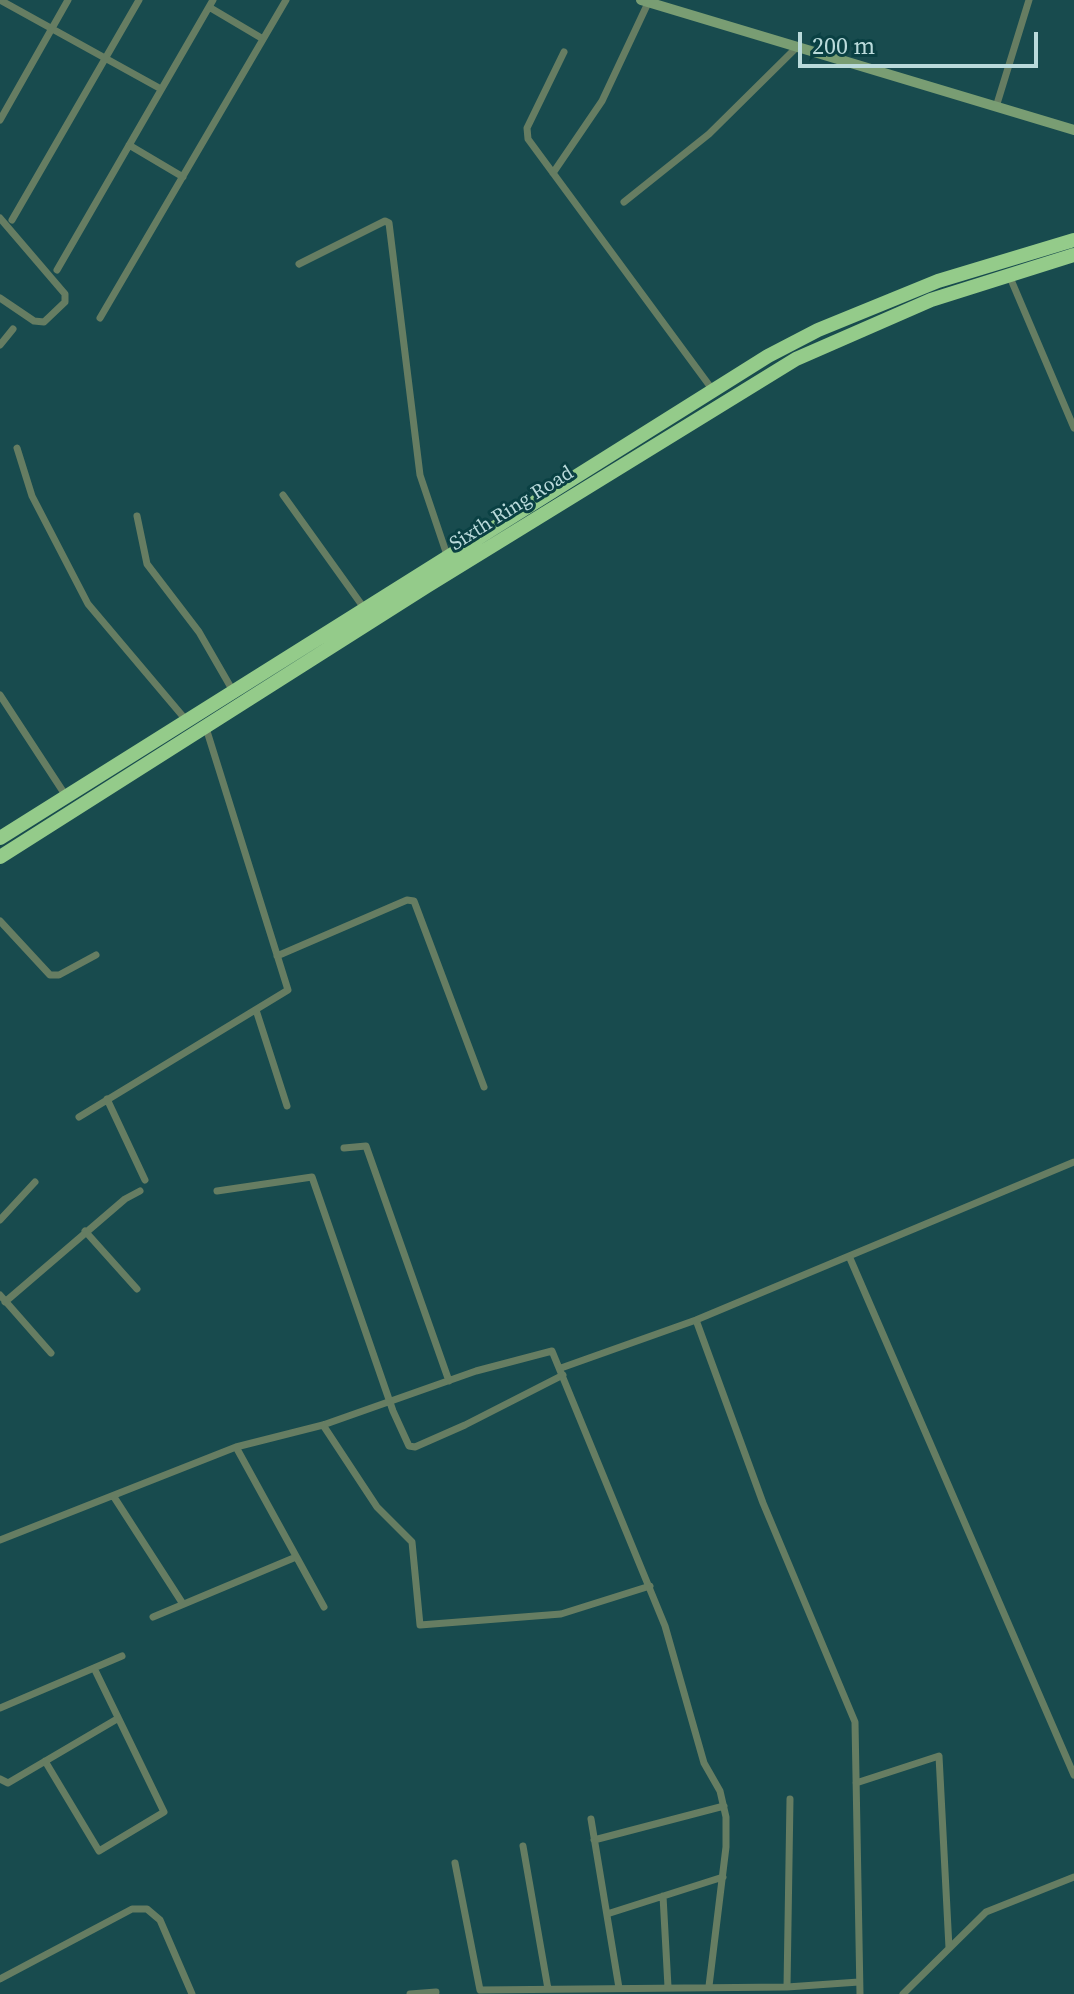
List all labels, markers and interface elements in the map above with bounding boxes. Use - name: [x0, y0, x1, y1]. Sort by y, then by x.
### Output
- scale bar: [802, 16, 1042, 66]
- text: 200 m: [812, 29, 875, 62]
- street label: Sixth Ring Road: [446, 461, 578, 557]

